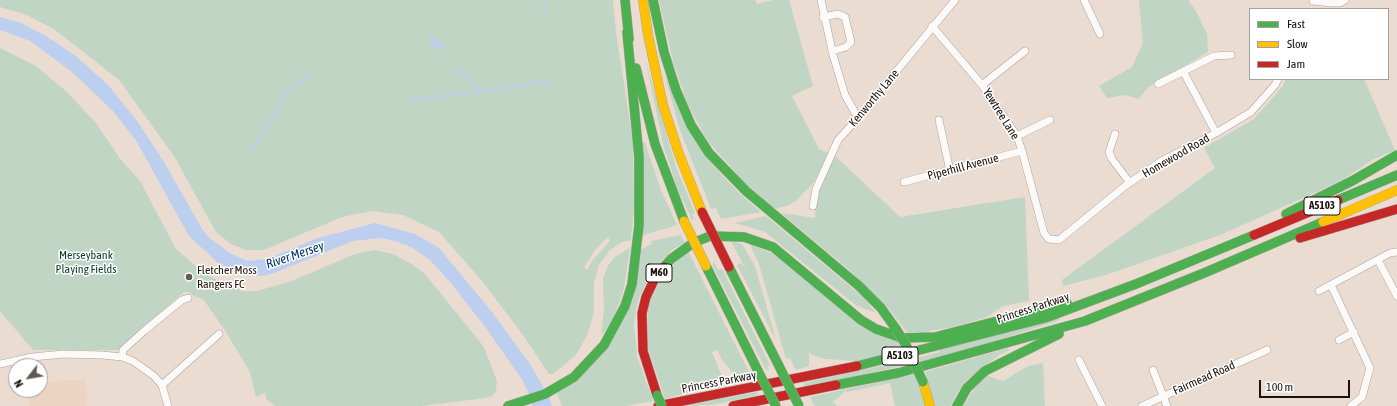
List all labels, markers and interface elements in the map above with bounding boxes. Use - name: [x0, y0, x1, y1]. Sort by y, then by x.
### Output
- legend: [1249, 8, 1389, 80]
- text: Fast: [1287, 17, 1305, 31]
- text: Slow: [1287, 37, 1308, 51]
- text: Jam: [1287, 57, 1305, 71]
- street label: Kenworthy Lane: [846, 66, 902, 130]
- street label: Yewtree Lane: [980, 86, 1022, 142]
- street label: Homewood Road: [1140, 131, 1212, 181]
- street label: Piperhill Avenue: [926, 151, 1000, 183]
- road number: A5103: [1304, 197, 1340, 215]
- water label: River Mersey: [264, 238, 326, 272]
- park label: Merseybank Playing Fields: [56, 248, 116, 276]
- place label: Fletcher Moss Rangers FC: [197, 263, 257, 291]
- road number: M60: [646, 264, 672, 282]
- marker: Fletcher Moss Rangers FC: [184, 272, 194, 282]
- street label: Princess Parkway: [995, 289, 1071, 327]
- road number: A5103: [882, 347, 918, 365]
- north arrow: [8, 358, 48, 398]
- street label: Fairmead Road: [1171, 358, 1237, 398]
- street label: Princess Parkway: [681, 368, 757, 396]
- scale bar: [1261, 372, 1352, 398]
- text: N: [12, 378, 25, 390]
- text: 100 m: [1266, 380, 1293, 394]

